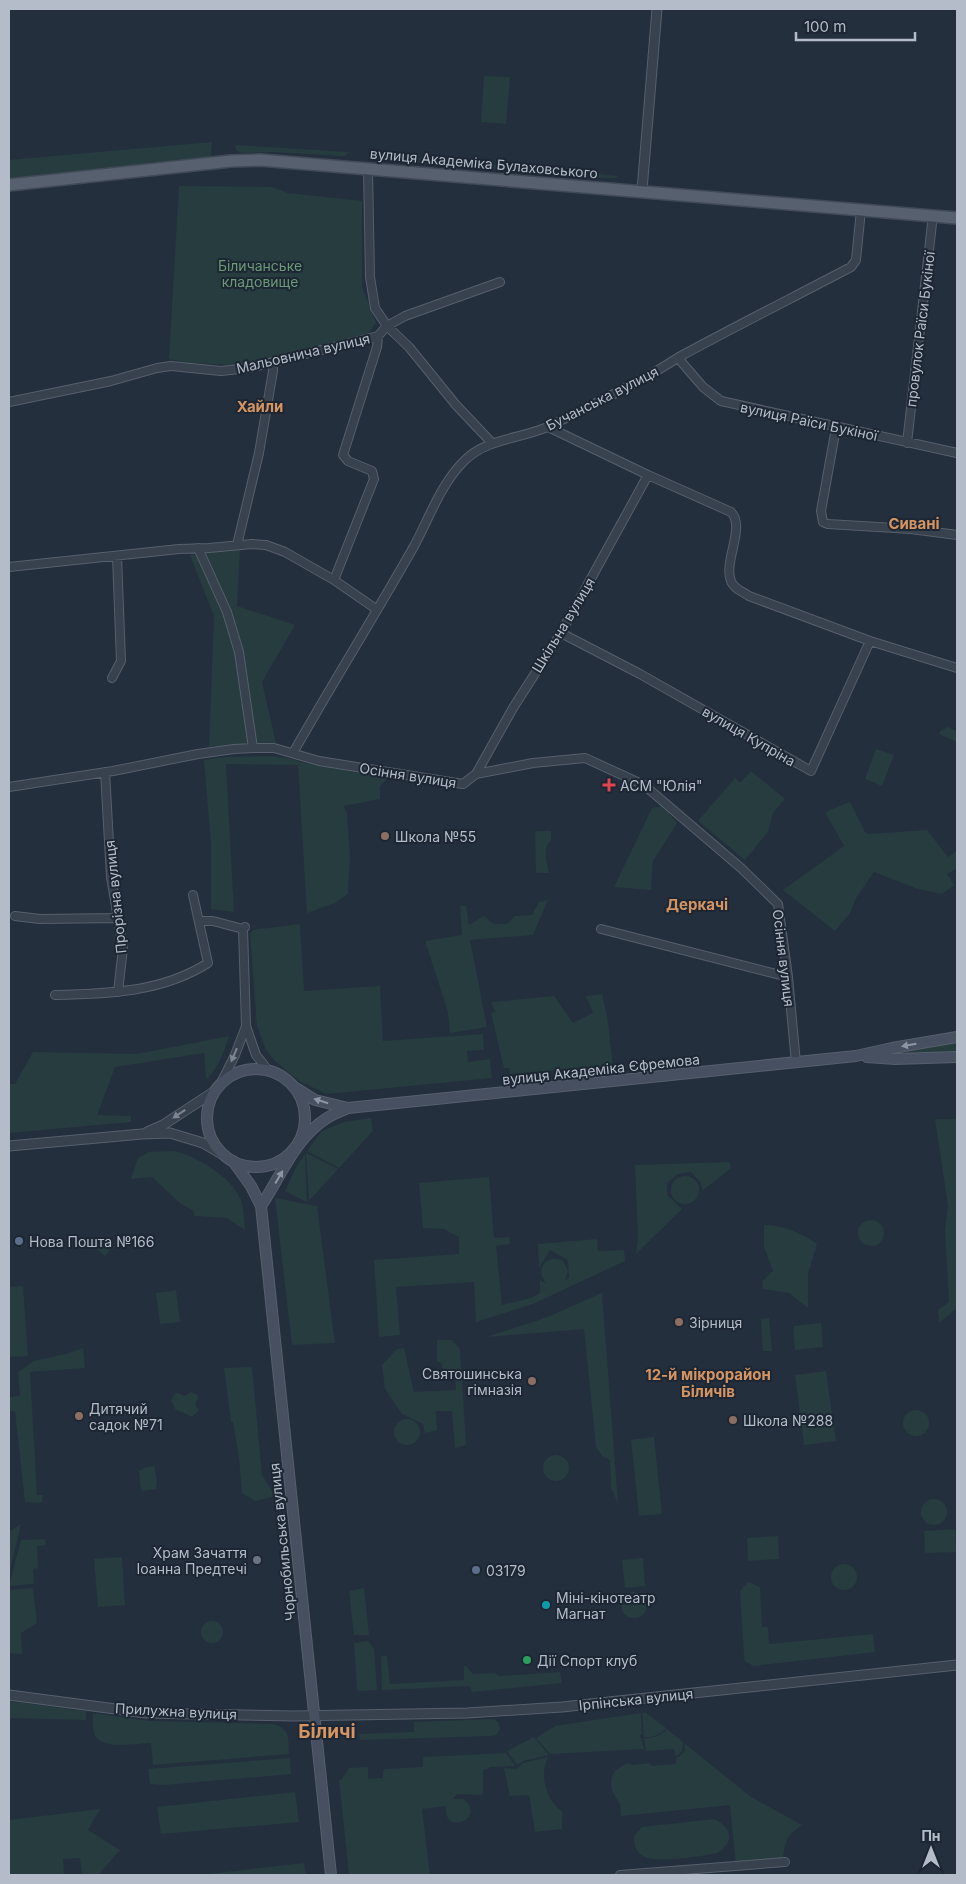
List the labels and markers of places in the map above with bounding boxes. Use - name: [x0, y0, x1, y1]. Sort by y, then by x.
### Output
- place label: АСМ "Юлія": [620, 777, 702, 794]
- marker: АСМ "Юлія": [602, 778, 616, 792]
- place label: Школа №55: [395, 828, 476, 845]
- marker: Школа №55: [379, 830, 391, 842]
- place label: Нова Пошта №166: [29, 1233, 155, 1250]
- marker: Нова Пошта №166: [13, 1235, 25, 1247]
- place label: Зірниця: [689, 1314, 742, 1331]
- marker: Зірниця: [673, 1316, 685, 1328]
- place label: Святошинська гімназія: [422, 1365, 522, 1398]
- marker: Святошинська гімназія: [526, 1375, 538, 1387]
- place label: Дитячий садок №71: [89, 1400, 163, 1433]
- marker: Дитячий садок №71: [73, 1410, 85, 1422]
- place label: Школа №288: [743, 1412, 833, 1429]
- marker: Школа №288: [727, 1414, 739, 1426]
- place label: Храм Зачаття Іоанна Предтечі: [136, 1544, 247, 1577]
- marker: Храм Зачаття Іоанна Предтечі: [251, 1554, 263, 1566]
- place label: 03179: [486, 1562, 526, 1579]
- marker: 03179: [470, 1564, 482, 1576]
- place label: Міні-кінотеатр Магнат: [556, 1589, 656, 1622]
- marker: Міні-кінотеатр Магнат: [540, 1599, 552, 1611]
- place label: Дії Спорт клуб: [537, 1652, 637, 1669]
- marker: Дії Спорт клуб: [521, 1654, 533, 1666]

